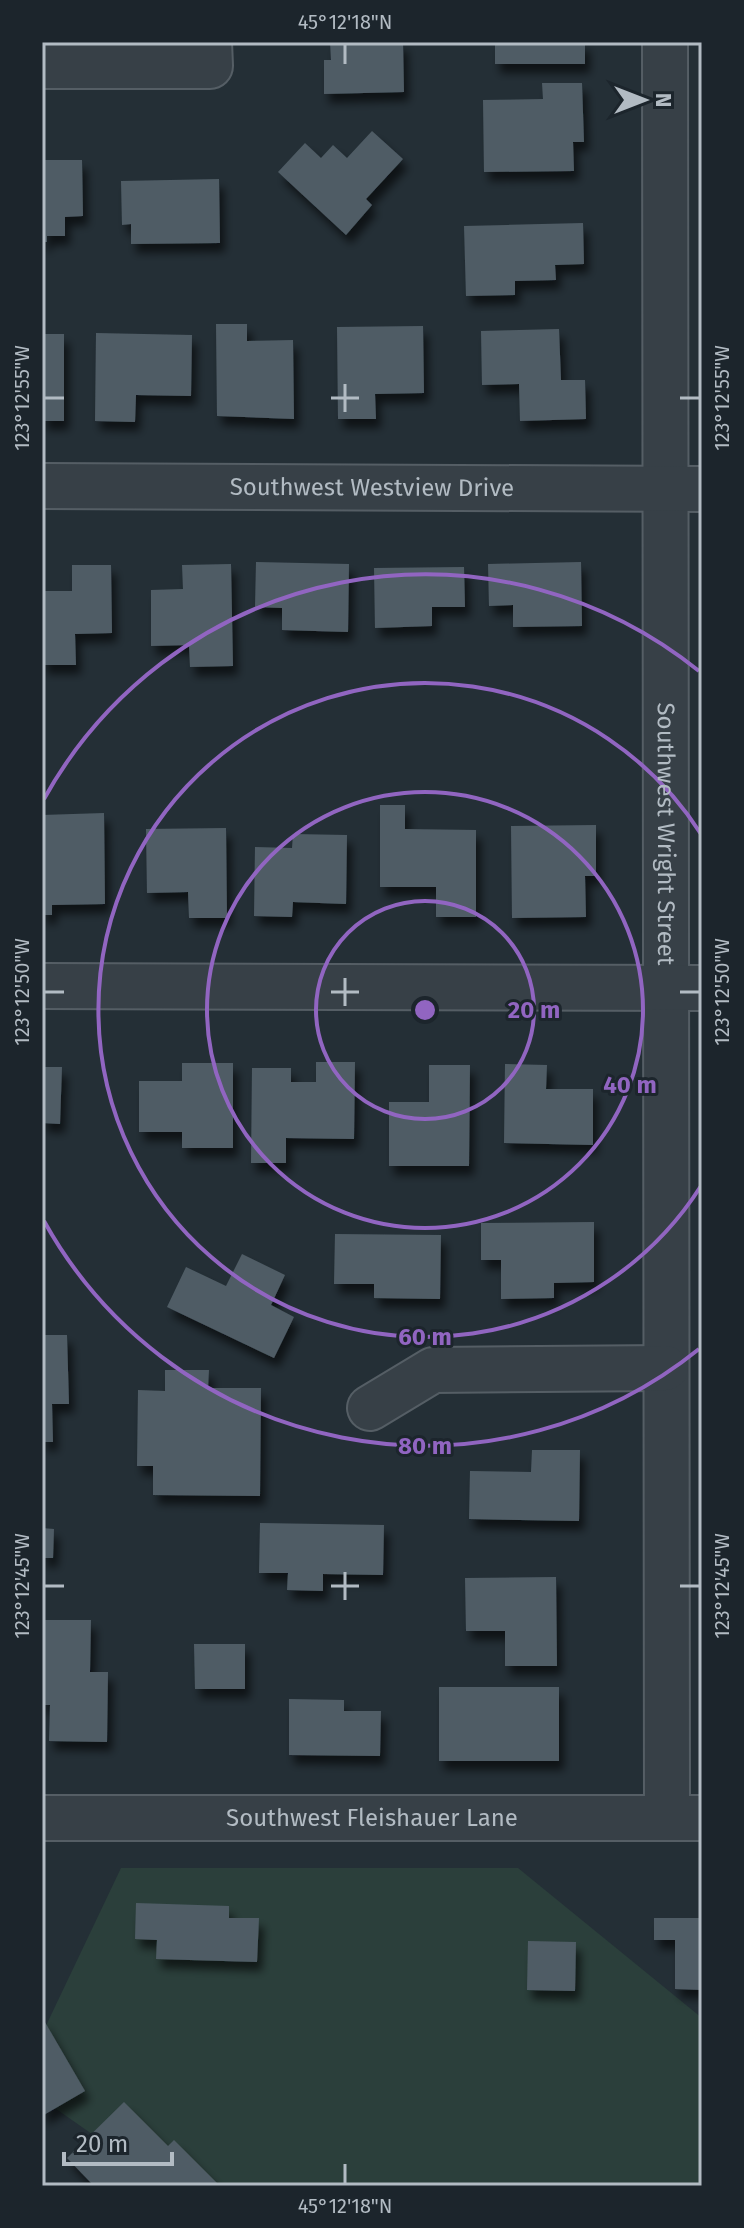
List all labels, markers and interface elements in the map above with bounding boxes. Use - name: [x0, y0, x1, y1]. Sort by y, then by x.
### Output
- text: 45°12'18"N: [298, 10, 392, 34]
- north arrow: [604, 60, 684, 140]
- text: N: [650, 93, 677, 107]
- text: 123°12'55"W: [10, 345, 34, 451]
- text: 123°12'55"W: [710, 345, 734, 451]
- street label: Southwest Westview Drive: [230, 473, 514, 502]
- street label: Southwest Wright Street: [652, 702, 680, 966]
- text: 123°12'50"W: [10, 938, 34, 1046]
- text: 123°12'50"W: [710, 938, 734, 1046]
- centre of rings: [411, 996, 439, 1024]
- text: 20 m: [508, 996, 560, 1024]
- text: 40 m: [603, 1071, 657, 1099]
- text: 60 m: [398, 1323, 452, 1351]
- text: 80 m: [398, 1432, 452, 1460]
- text: 123°12'45"W: [10, 1533, 34, 1639]
- text: 123°12'45"W: [710, 1533, 734, 1639]
- street label: Southwest Fleishauer Lane: [226, 1804, 518, 1832]
- scale bar: [64, 2116, 172, 2166]
- text: 20 m: [76, 2130, 128, 2158]
- text: 45°12'18"N: [298, 2194, 392, 2218]

